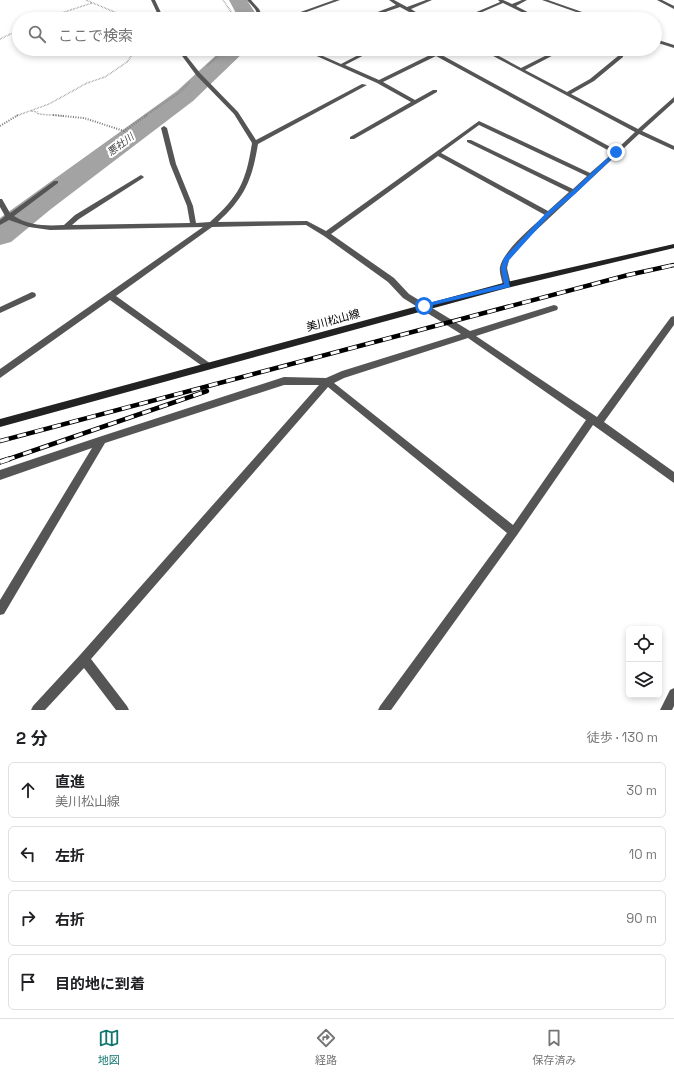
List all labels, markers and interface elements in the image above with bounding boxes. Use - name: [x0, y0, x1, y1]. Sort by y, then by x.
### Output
- search box: [12, 12, 662, 56]
- icon: search: [26, 23, 48, 45]
- text: ここで検索: [58, 26, 133, 45]
- water label: 悪社川: [104, 130, 137, 159]
- route end: [607, 143, 625, 161]
- route start: [415, 297, 433, 315]
- street label: 美川松山線: [305, 306, 361, 334]
- map controls: [626, 626, 662, 698]
- button: locate: [626, 626, 662, 662]
- button: layers: [626, 662, 662, 698]
- text: 2 分: [16, 727, 47, 749]
- text: 徒歩 · 130 m: [587, 729, 658, 746]
- text: 直進: [55, 772, 85, 791]
- icon: ahead: [17, 779, 39, 801]
- text: 30 m: [626, 782, 657, 799]
- text: 美川松山線: [55, 793, 120, 810]
- icon: left: [17, 843, 39, 865]
- text: 左折: [55, 846, 85, 865]
- text: 10 m: [629, 846, 657, 863]
- icon: right: [17, 907, 39, 929]
- text: 右折: [55, 910, 85, 929]
- text: 90 m: [626, 910, 657, 927]
- icon: arrive: [17, 971, 39, 993]
- text: 目的地に到着: [55, 974, 145, 993]
- tab: 地図: [98, 1027, 120, 1067]
- tab: 経路: [315, 1027, 337, 1067]
- tab: 保存済み: [532, 1027, 576, 1067]

